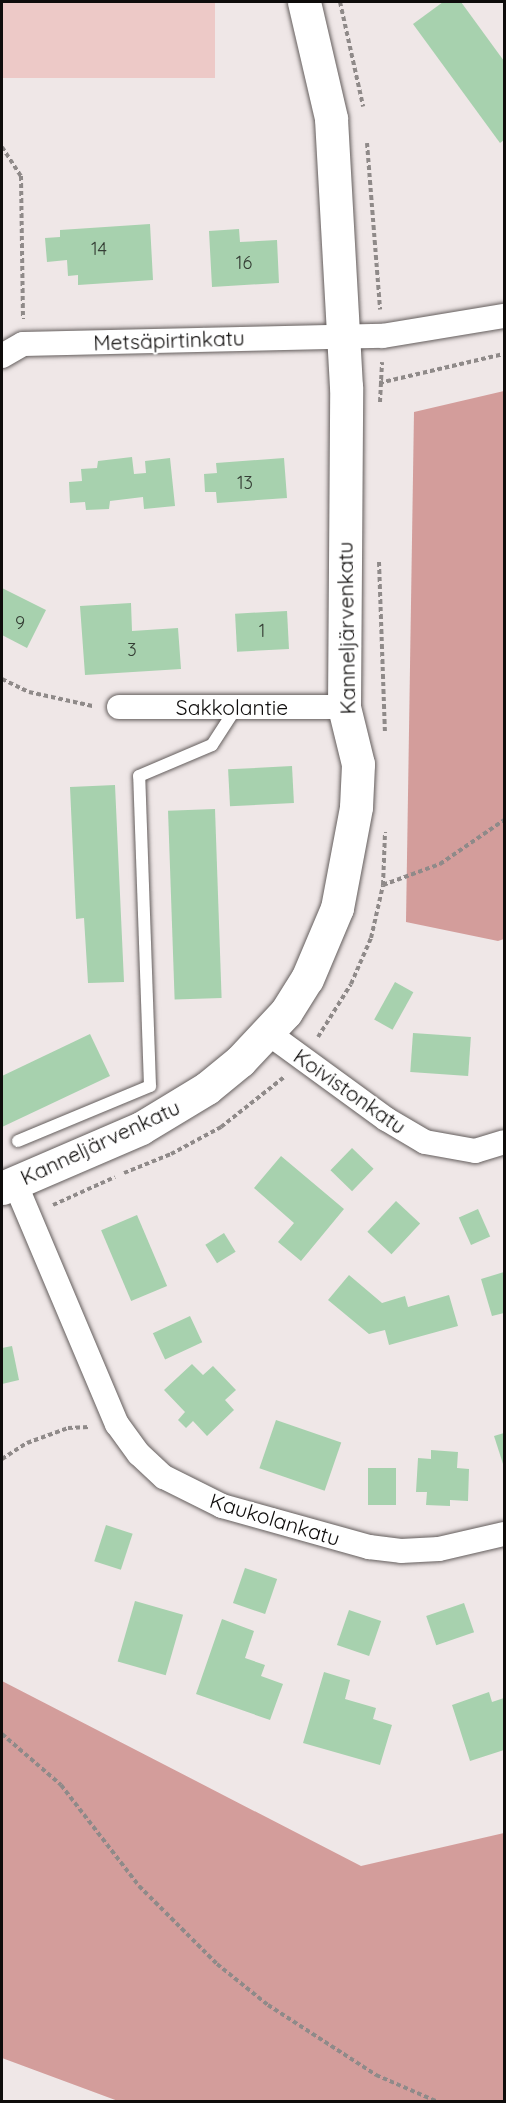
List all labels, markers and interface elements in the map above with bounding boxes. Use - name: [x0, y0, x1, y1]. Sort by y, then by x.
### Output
- house number: 14: [91, 238, 107, 260]
- house number: 16: [236, 252, 252, 274]
- street label: Metsäpirtinkatu: [93, 325, 245, 355]
- house number: 13: [237, 472, 253, 494]
- street label: Kanneljärvenkatu: [332, 541, 360, 715]
- house number: 9: [15, 612, 25, 634]
- house number: 1: [259, 620, 265, 642]
- house number: 3: [127, 639, 137, 661]
- street label: Sakkolantie: [176, 694, 288, 720]
- street label: Koivistonkatu: [289, 1043, 411, 1139]
- street label: Kanneljärvenkatu: [16, 1094, 184, 1190]
- street label: Kaukolankatu: [207, 1487, 343, 1551]

